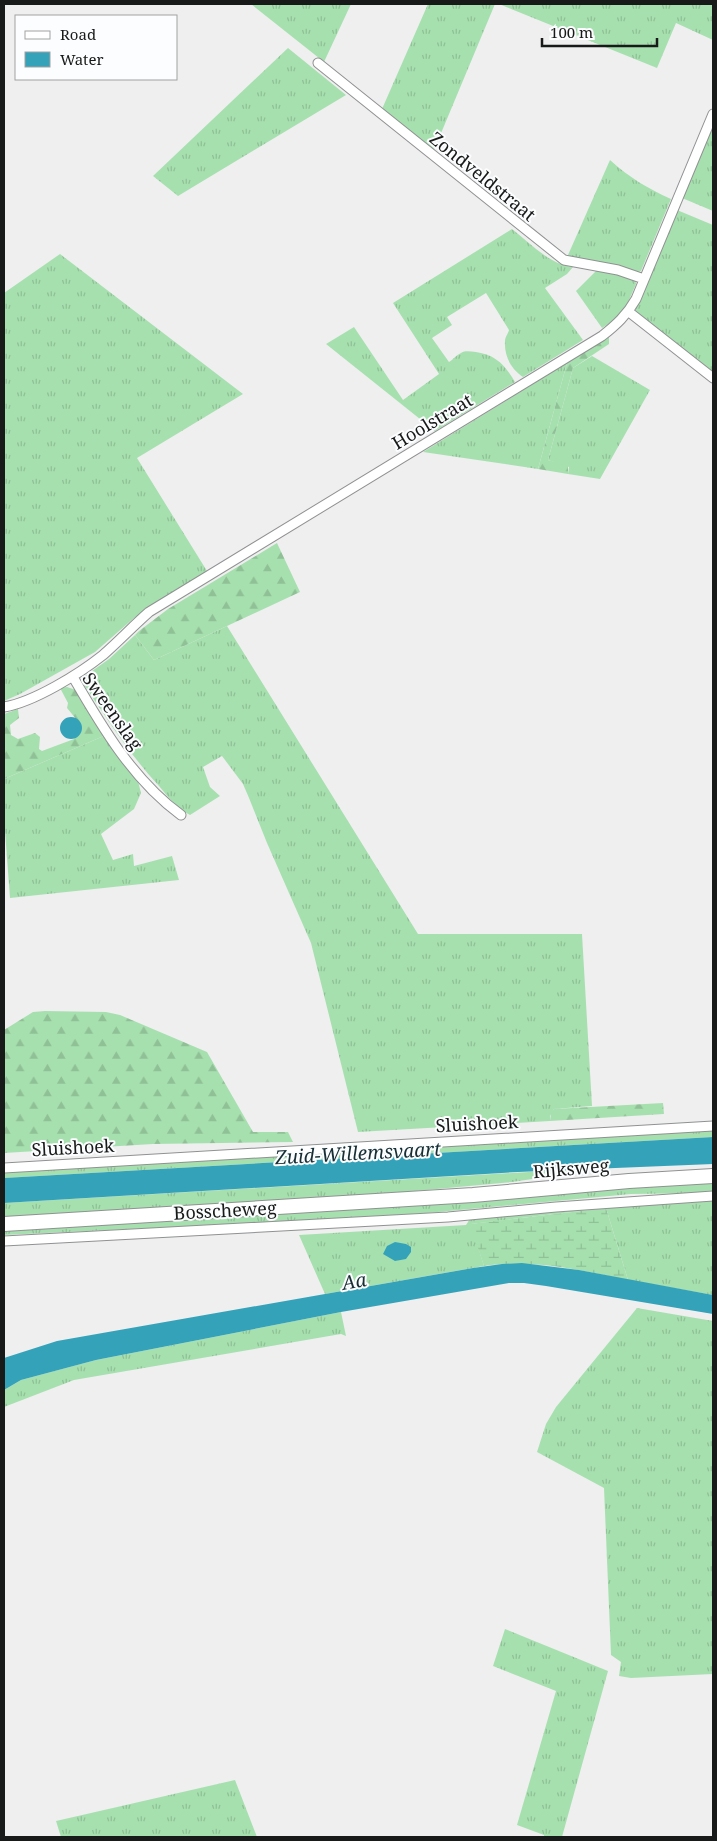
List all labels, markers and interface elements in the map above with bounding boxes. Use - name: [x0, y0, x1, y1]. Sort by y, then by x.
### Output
- legend: [15, 15, 178, 80]
- scale bar: [542, 15, 657, 47]
- text: 100 m: [550, 22, 593, 42]
- text: Road: [60, 24, 96, 44]
- text: Water: [60, 49, 103, 69]
- street label: Zondveldstraat: [425, 126, 541, 226]
- street label: Hoolstraat: [387, 388, 477, 454]
- street label: Sweenslag: [77, 667, 149, 755]
- street label: Sluishoek: [435, 1109, 519, 1137]
- street label: Sluishoek: [31, 1133, 115, 1161]
- water label: Zuid-Willemsvaart: [273, 1136, 443, 1170]
- street label: Rijksweg: [532, 1153, 610, 1183]
- street label: Bosscheweg: [173, 1195, 277, 1225]
- water label: Aa: [338, 1266, 368, 1296]

